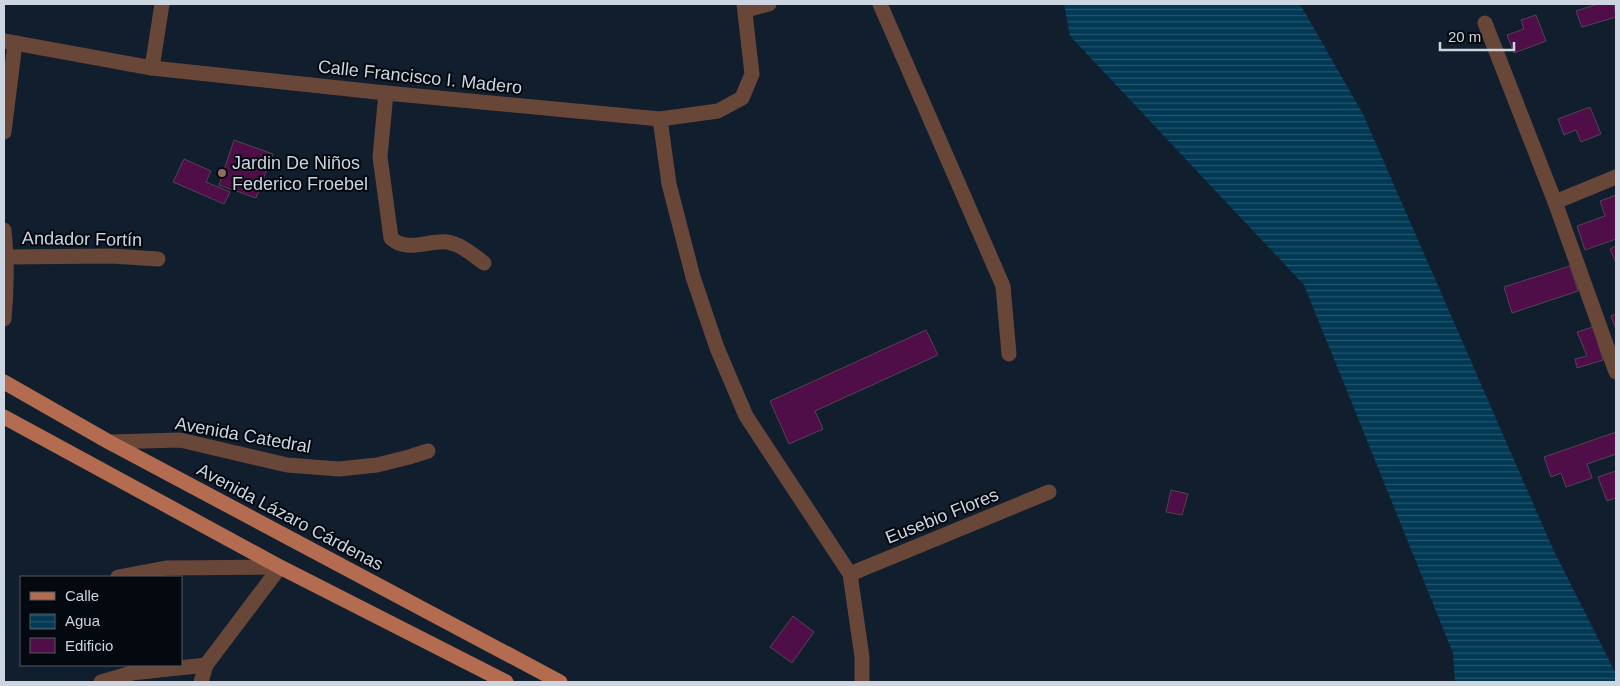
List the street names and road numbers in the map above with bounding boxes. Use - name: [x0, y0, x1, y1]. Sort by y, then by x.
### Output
- street label: Calle Francisco I. Madero: [317, 56, 523, 98]
- street label: Andador Fortín: [22, 228, 142, 250]
- street label: Avenida Catedral: [173, 413, 313, 457]
- street label: Avenida Lázaro Cárdenas: [194, 459, 386, 575]
- street label: Eusebio Flores: [883, 484, 1001, 548]

